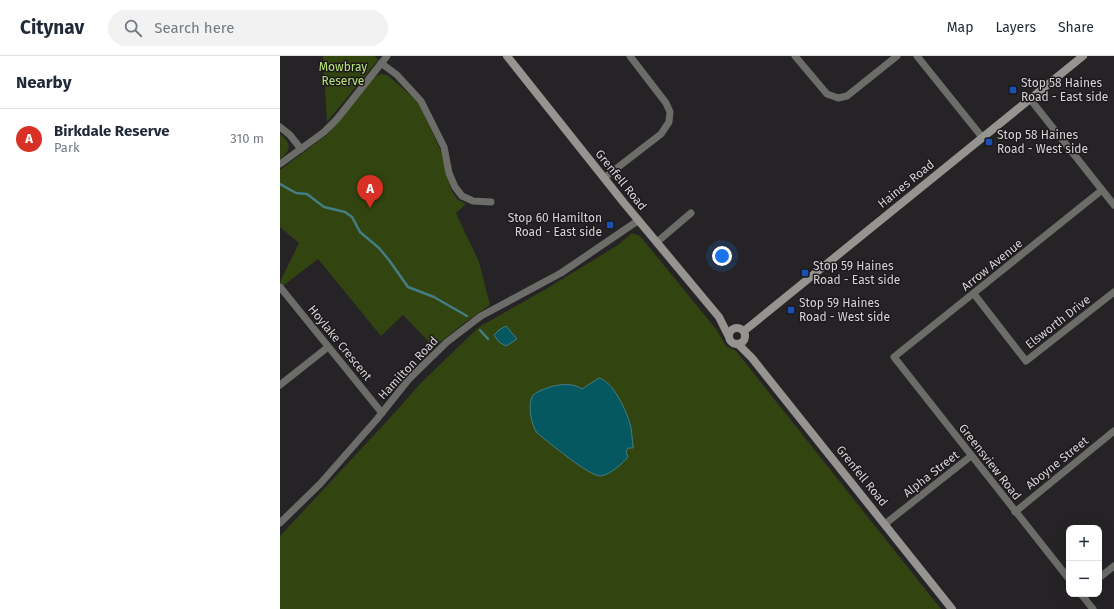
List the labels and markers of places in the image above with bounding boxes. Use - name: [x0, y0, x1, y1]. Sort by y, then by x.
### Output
- place label: Stop 58 Haines Road - East side: [1021, 76, 1108, 104]
- marker: Stop 58 Haines Road - East side: [1008, 85, 1018, 95]
- place label: Stop 58 Haines Road - West side: [997, 128, 1088, 156]
- marker: Stop 58 Haines Road - West side: [984, 137, 994, 147]
- pin: A: [357, 175, 383, 208]
- place label: Stop 60 Hamilton Road - East side: [508, 211, 602, 239]
- marker: Stop 60 Hamilton Road - East side: [605, 220, 615, 230]
- place label: Stop 59 Haines Road - East side: [813, 259, 900, 287]
- marker: Stop 59 Haines Road - East side: [800, 268, 810, 278]
- place label: Stop 59 Haines Road - West side: [799, 296, 890, 324]
- marker: Stop 59 Haines Road - West side: [786, 305, 796, 315]

